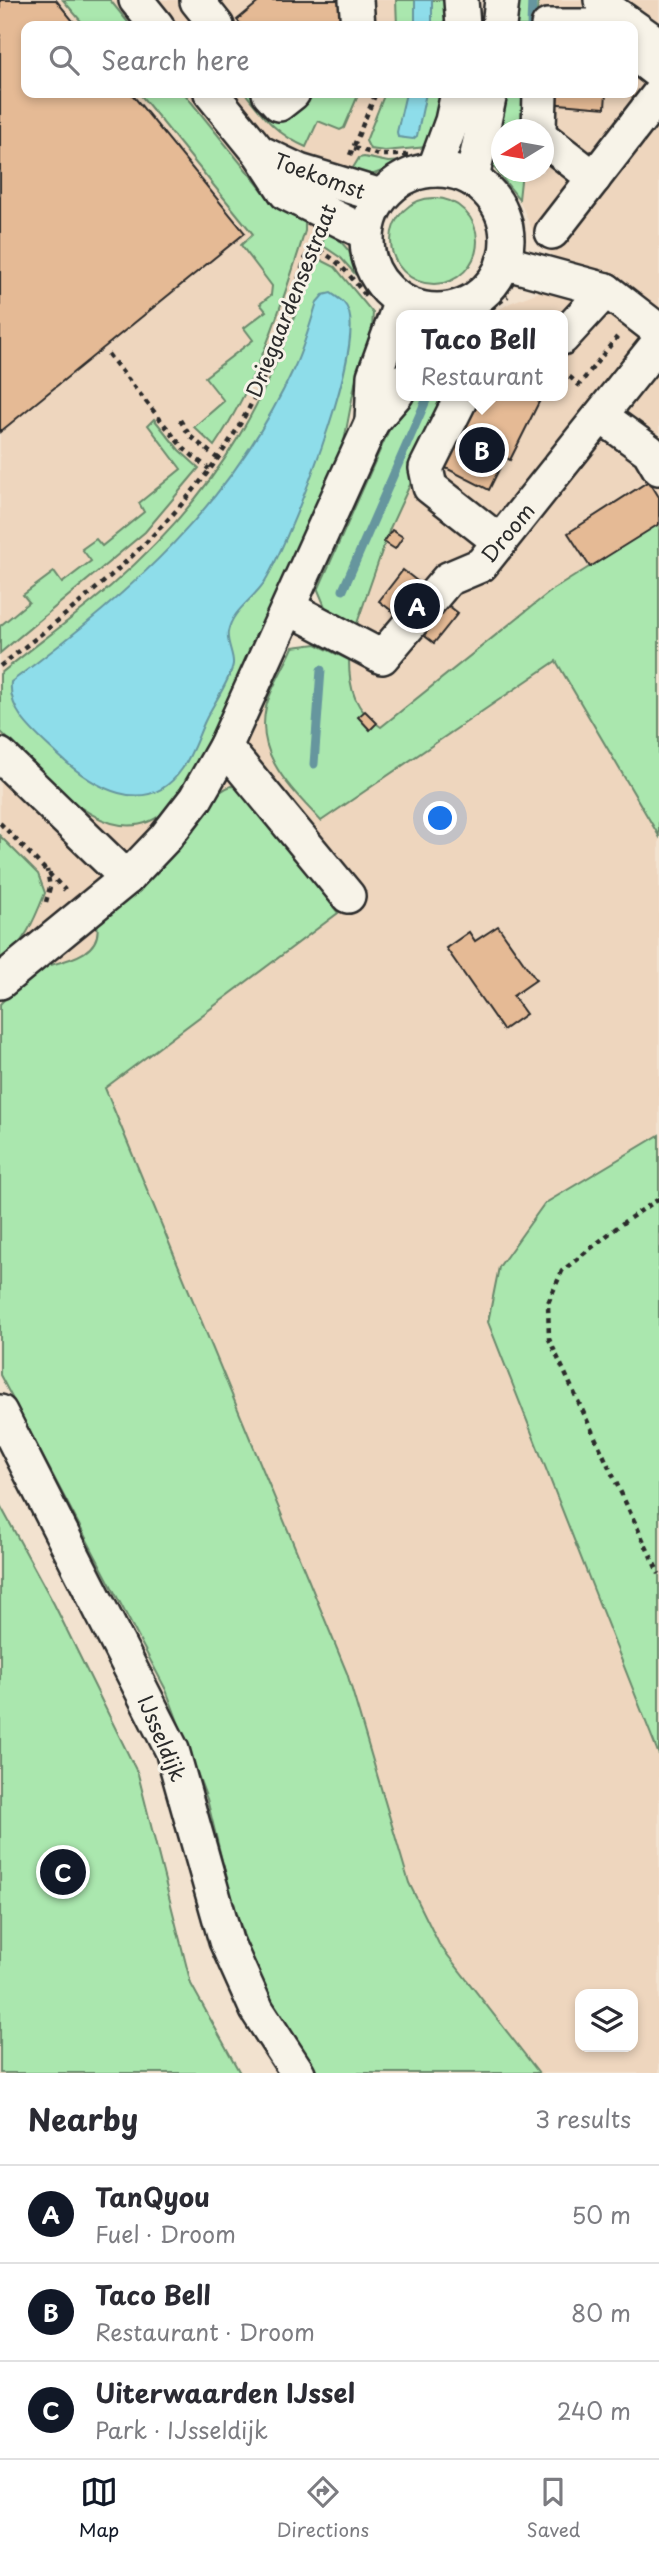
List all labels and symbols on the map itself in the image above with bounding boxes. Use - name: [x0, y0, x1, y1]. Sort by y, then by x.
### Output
- north arrow: [491, 119, 554, 182]
- street label: Toekomst: [270, 144, 370, 206]
- street label: Driegaardensestraat: [237, 198, 343, 402]
- pin: B: [459, 424, 505, 476]
- street label: Droom: [472, 495, 542, 569]
- pin: A: [394, 580, 440, 632]
- your location: [423, 801, 457, 835]
- street label: IJsseldijk: [131, 1690, 196, 1786]
- pin: C: [40, 1846, 86, 1898]

